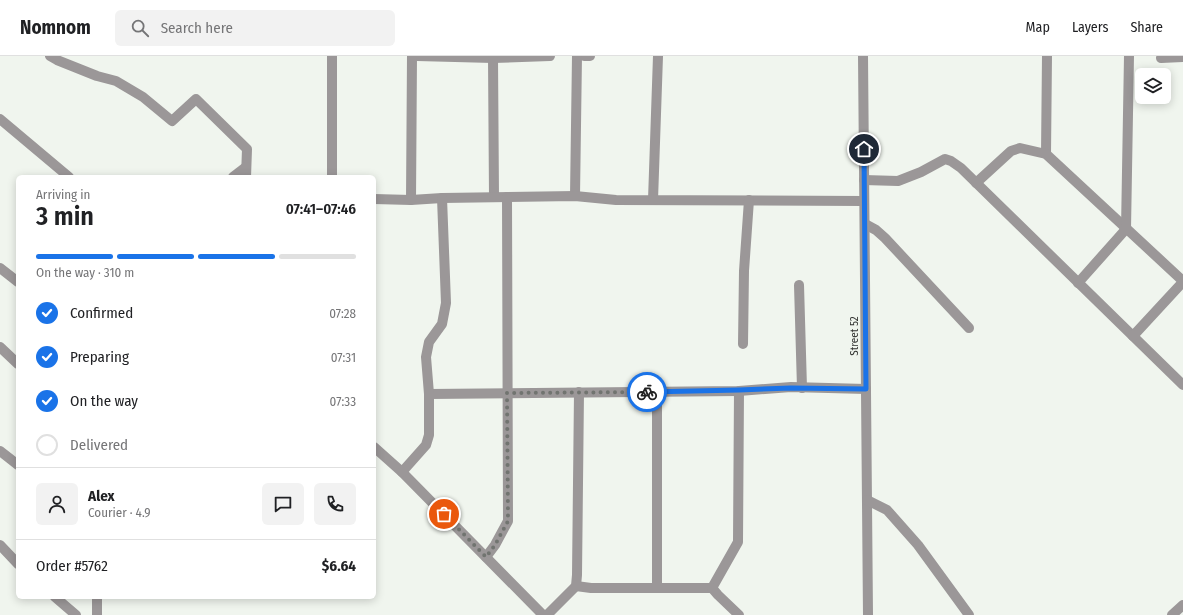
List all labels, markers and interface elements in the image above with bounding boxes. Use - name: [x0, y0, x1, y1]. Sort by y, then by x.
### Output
- search box: [115, 10, 395, 46]
- text: Nomnom: [20, 16, 91, 39]
- icon: search: [129, 17, 151, 39]
- text: Search here: [161, 19, 233, 37]
- text: Map: [1026, 19, 1050, 36]
- text: Layers: [1072, 19, 1108, 36]
- text: Share: [1130, 19, 1163, 36]
- map controls: [1135, 68, 1171, 104]
- button: layers: [1135, 68, 1171, 104]
- pin: [847, 132, 881, 166]
- icon: home: [853, 138, 875, 160]
- text: Arriving in: [36, 187, 90, 202]
- text: 07:41–07:46: [286, 200, 356, 218]
- text: 3 min: [36, 201, 94, 232]
- text: On the way · 310 m: [36, 265, 134, 280]
- icon: check: [36, 302, 58, 324]
- text: Confirmed: [70, 304, 133, 322]
- text: 07:28: [329, 306, 356, 321]
- street label: Street 52: [848, 316, 861, 356]
- icon: check: [36, 346, 58, 368]
- text: Preparing: [70, 348, 129, 366]
- text: 07:31: [331, 350, 356, 365]
- courier: [627, 372, 667, 412]
- icon: bike: [636, 381, 658, 403]
- icon: check: [36, 390, 58, 412]
- text: On the way: [70, 392, 138, 410]
- text: 07:33: [330, 394, 356, 409]
- text: Delivered: [70, 436, 128, 454]
- button: person: [36, 483, 78, 525]
- button: chat: [262, 483, 304, 525]
- button: phone: [314, 483, 356, 525]
- text: Alex: [88, 487, 115, 505]
- pin: [427, 497, 461, 531]
- icon: bag: [433, 503, 455, 525]
- text: Courier · 4.9: [88, 505, 151, 520]
- text: Order #5762: [36, 557, 108, 575]
- text: $6.64: [322, 557, 356, 575]

